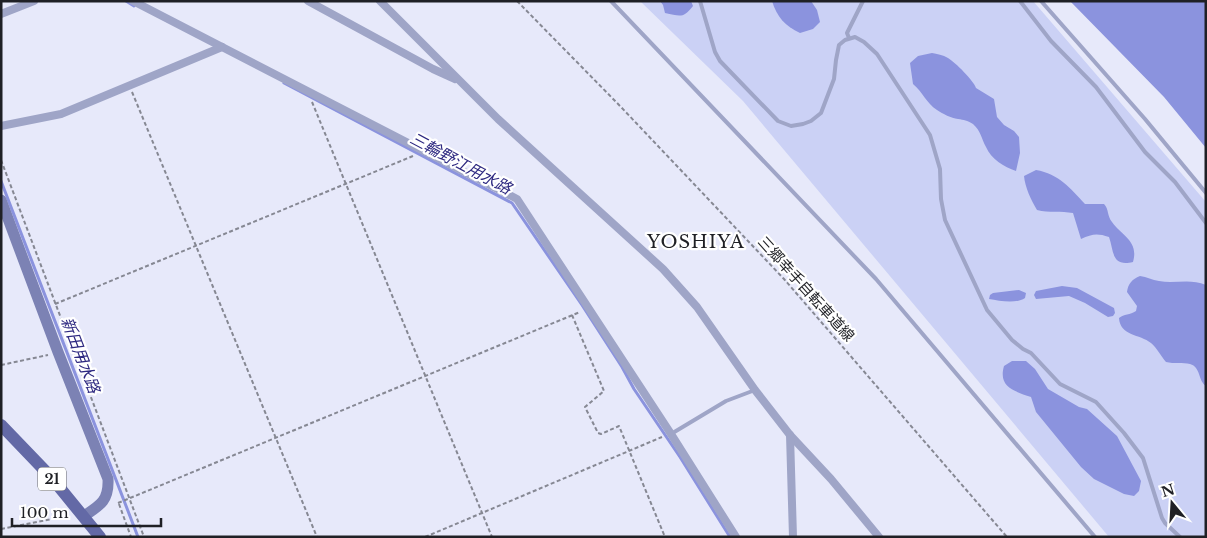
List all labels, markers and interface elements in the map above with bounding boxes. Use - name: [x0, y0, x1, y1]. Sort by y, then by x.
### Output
- water label: 三輪野江用水路: [407, 128, 517, 199]
- district label: YOSHIYA: [646, 231, 745, 253]
- street label: 三郷幸手自転車道線: [754, 232, 859, 345]
- water label: 新田用水路: [57, 314, 105, 398]
- road number: 21: [38, 468, 66, 490]
- north arrow: [1147, 478, 1197, 528]
- text: N: [1159, 480, 1177, 501]
- scale bar: [12, 496, 161, 528]
- text: 100 m: [20, 503, 69, 522]

